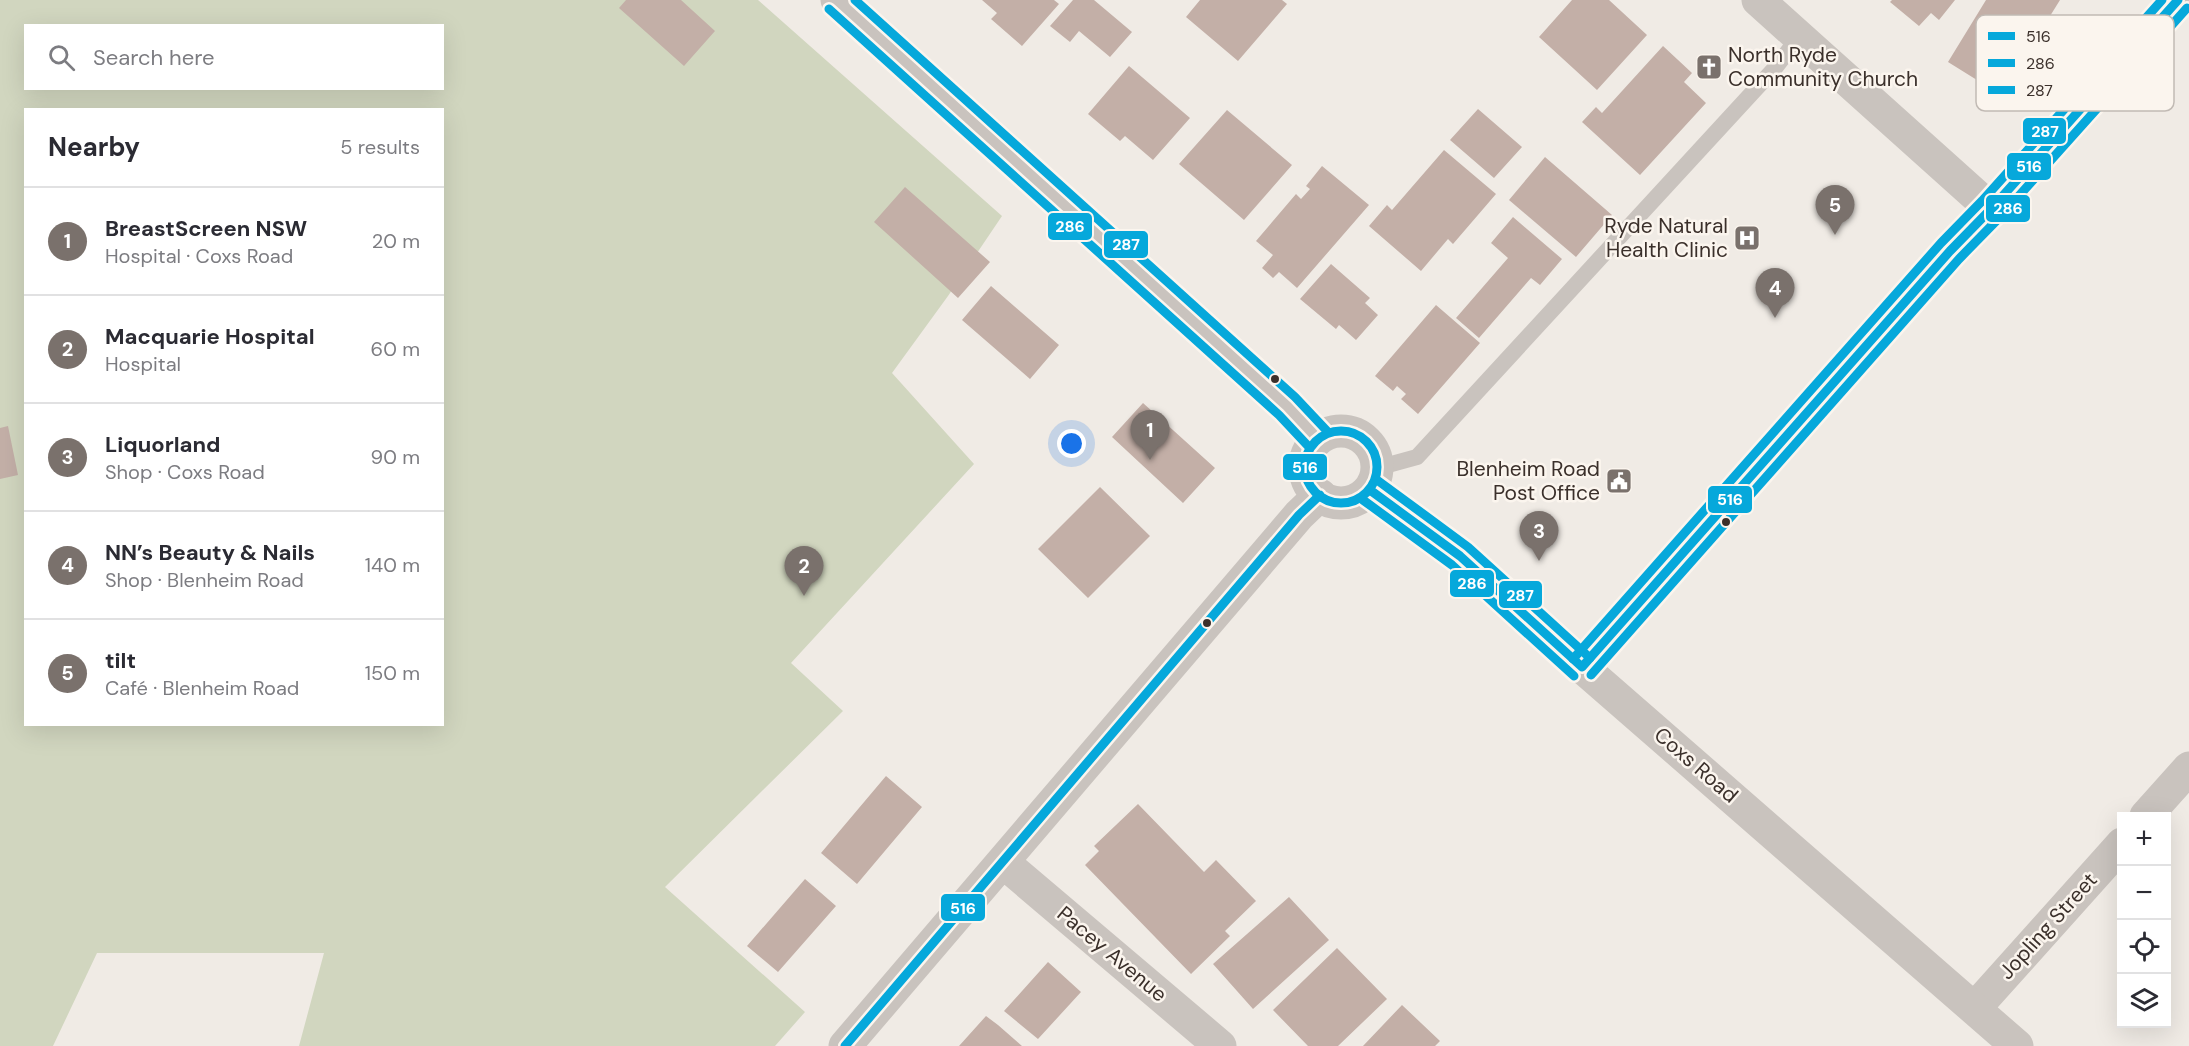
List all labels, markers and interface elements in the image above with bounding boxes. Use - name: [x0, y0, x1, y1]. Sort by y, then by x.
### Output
- legend: [1976, 15, 2174, 111]
- search box: [24, 24, 444, 90]
- text: 516: [2026, 26, 2051, 47]
- icon: search: [45, 41, 78, 74]
- place label: North Ryde Community Church: [1728, 41, 1918, 93]
- text: Search here: [93, 43, 214, 72]
- church icon: North Ryde Community Church: [1694, 52, 1724, 82]
- text: 286: [2026, 53, 2055, 74]
- text: 287: [2026, 80, 2053, 101]
- line badge: 287: [2022, 117, 2067, 145]
- text: 287: [2031, 121, 2059, 142]
- text: Nearby: [48, 130, 140, 164]
- text: 5 results: [340, 134, 420, 160]
- line badge: 516: [2006, 152, 2052, 181]
- text: 516: [2016, 156, 2042, 177]
- pin: 5: [1816, 186, 1854, 235]
- line badge: 286: [1985, 194, 2031, 223]
- text: 286: [1993, 198, 2023, 219]
- line badge: 286: [1047, 212, 1093, 241]
- place label: Ryde Natural Health Clinic: [1604, 212, 1728, 264]
- text: BreastScreen NSW: [105, 214, 307, 243]
- text: 286: [1055, 216, 1085, 237]
- hospital icon: Ryde Natural Health Clinic: [1732, 223, 1762, 253]
- text: 1: [64, 228, 71, 254]
- text: 20 m: [372, 228, 420, 254]
- line badge: 287: [1103, 230, 1149, 259]
- text: 287: [1112, 234, 1140, 255]
- text: Hospital · Coxs Road: [105, 243, 293, 269]
- pin: 4: [1756, 268, 1794, 318]
- text: Macquarie Hospital: [105, 322, 315, 351]
- text: 2: [62, 336, 73, 362]
- text: 60 m: [371, 336, 420, 362]
- text: Hospital: [105, 351, 181, 377]
- unlabelled marker: [1269, 373, 1281, 385]
- pin: 1: [1130, 410, 1170, 460]
- your location: [1057, 429, 1086, 458]
- text: Liquorland: [105, 430, 220, 459]
- text: 3: [61, 444, 74, 470]
- text: 90 m: [371, 444, 420, 470]
- line badge: 516: [1282, 453, 1328, 481]
- place label: Blenheim Road Post Office: [1456, 455, 1600, 507]
- text: 516: [1292, 457, 1318, 478]
- text: Shop · Coxs Road: [105, 459, 265, 485]
- public building icon: Blenheim Road Post Office: [1604, 466, 1634, 496]
- line badge: 516: [1707, 485, 1753, 514]
- text: 516: [1717, 489, 1743, 510]
- pin: 3: [1520, 512, 1558, 561]
- unlabelled marker: [1720, 516, 1732, 528]
- text: NN’s Beauty & Nails: [105, 538, 315, 567]
- pin: 2: [784, 546, 824, 596]
- text: 4: [61, 552, 74, 578]
- text: 140 m: [365, 552, 420, 578]
- text: Shop · Blenheim Road: [105, 567, 304, 593]
- line badge: 286: [1449, 569, 1495, 598]
- text: 286: [1457, 573, 1487, 594]
- line badge: 287: [1498, 580, 1543, 609]
- text: 287: [1506, 585, 1534, 606]
- unlabelled marker: [1201, 617, 1213, 629]
- text: tilt: [105, 646, 136, 675]
- text: 5: [61, 660, 74, 686]
- text: 150 m: [365, 660, 420, 686]
- text: Café · Blenheim Road: [105, 675, 299, 701]
- street label: Coxs Road: [1648, 721, 1744, 809]
- map controls: [2117, 812, 2171, 1028]
- button: +: [2117, 812, 2171, 866]
- button: −: [2117, 866, 2171, 920]
- street label: Jopling Street: [1993, 867, 2103, 985]
- line badge: 516: [940, 893, 986, 922]
- text: 516: [950, 898, 976, 919]
- street label: Pacey Avenue: [1051, 900, 1173, 1008]
- button: locate: [2117, 920, 2171, 974]
- button: layers: [2117, 974, 2171, 1028]

